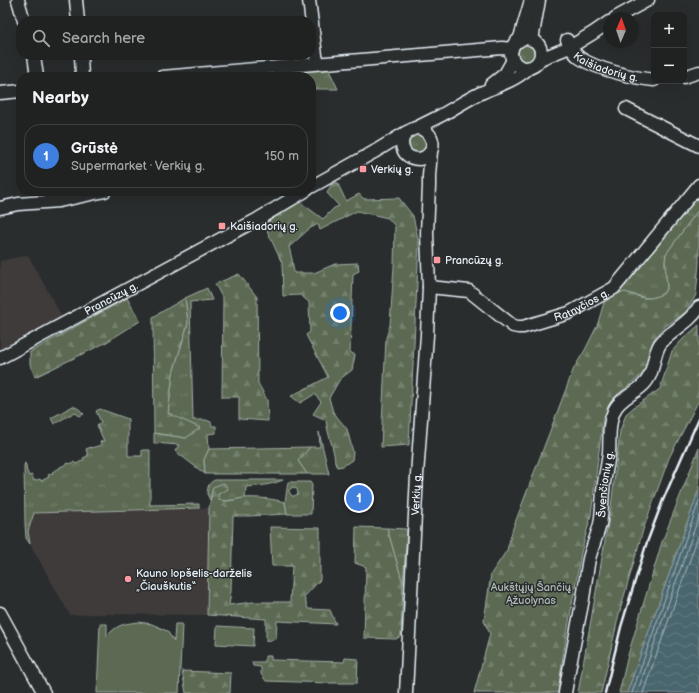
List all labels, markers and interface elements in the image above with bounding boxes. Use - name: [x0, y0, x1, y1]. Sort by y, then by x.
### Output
- north arrow: [603, 12, 639, 48]
- map controls: [651, 12, 687, 84]
- button: +: [651, 12, 687, 48]
- search box: [16, 16, 316, 60]
- icon: search: [30, 27, 52, 49]
- text: Search here: [62, 29, 145, 48]
- button: −: [651, 48, 687, 84]
- street label: Kaišiadorių g.: [570, 49, 639, 84]
- text: Nearby: [32, 88, 89, 108]
- text: Grūstė: [71, 139, 118, 158]
- text: 1: [43, 148, 49, 164]
- text: 150 m: [265, 148, 299, 164]
- text: Supermarket · Verkių g.: [71, 158, 205, 174]
- place label: Verkių g.: [371, 163, 413, 176]
- marker: Verkių g.: [358, 164, 368, 174]
- place label: Kaišiadorių g.: [230, 220, 298, 233]
- marker: Kaišiadorių g.: [217, 221, 227, 231]
- place label: Prancūzų g.: [445, 254, 503, 267]
- marker: Prancūzų g.: [432, 255, 442, 265]
- street label: Prancūzų g.: [82, 279, 140, 318]
- street label: Ratnyčios g.: [552, 286, 611, 324]
- your location: [330, 303, 350, 323]
- street label: Švenčionių g.: [594, 451, 616, 518]
- street label: Verkių g.: [409, 473, 424, 516]
- pin: 1: [346, 483, 372, 513]
- place label: Kauno lopšelis-darželis „Čiauškutis“: [136, 567, 252, 593]
- marker: Kauno lopšelis-darželis „Čiauškutis“: [123, 574, 133, 584]
- park label: Aukštųjų Šančių Ąžuolynas: [491, 580, 571, 607]

